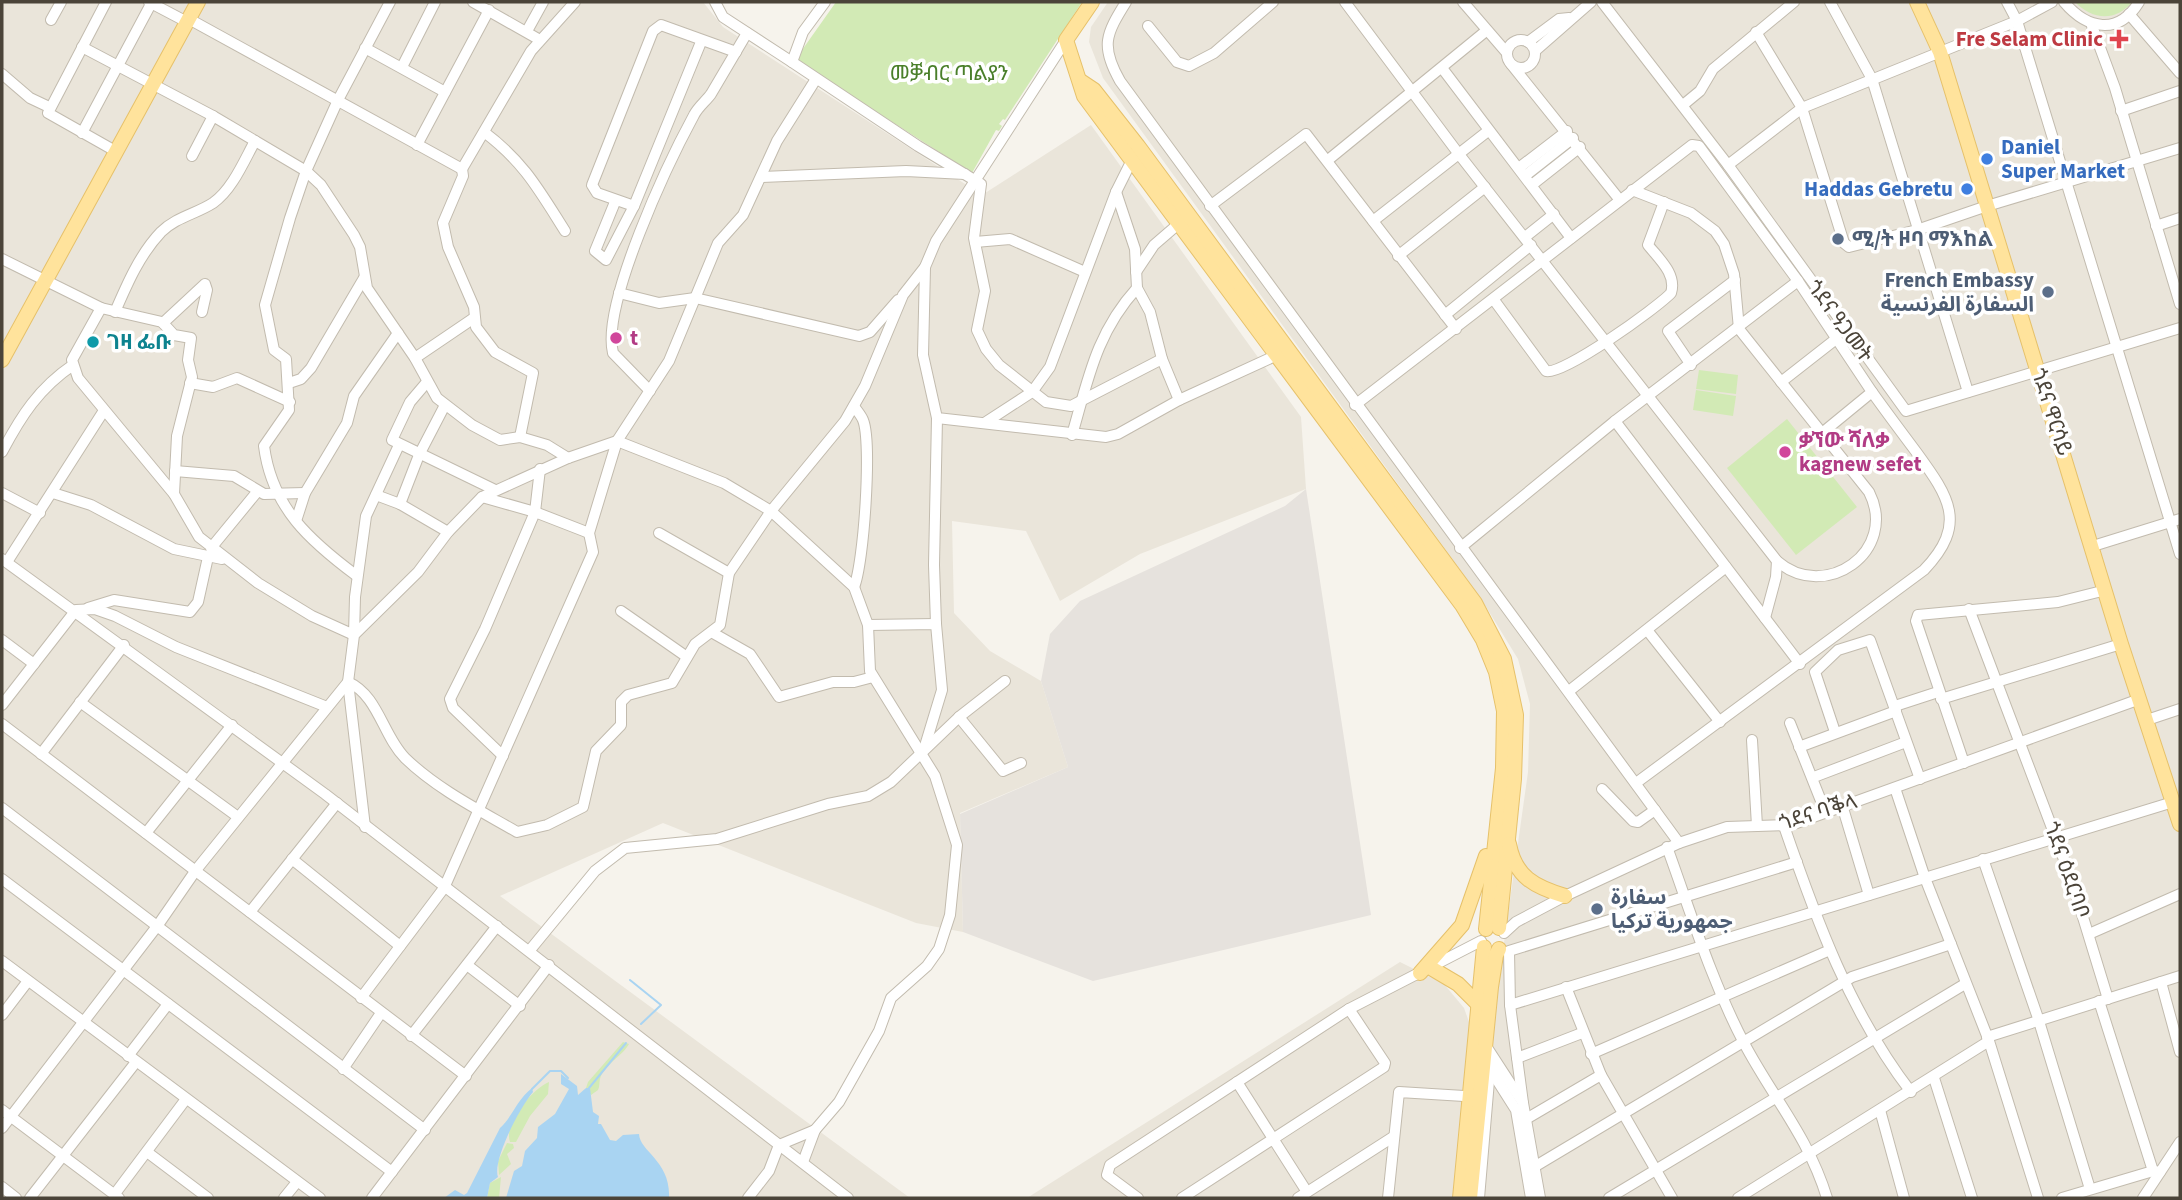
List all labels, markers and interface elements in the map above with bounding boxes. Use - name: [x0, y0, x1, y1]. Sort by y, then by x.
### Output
- place label: Fre Selam Clinic: [1956, 24, 2103, 54]
- marker: Fre Selam Clinic: [2109, 29, 2129, 49]
- park label: መቓብር ጣልያን: [890, 58, 1008, 88]
- place label: Daniel Super Market: [2001, 132, 2125, 186]
- marker: Daniel Super Market: [1979, 151, 1995, 167]
- place label: Haddas Gebretu: [1804, 174, 1953, 204]
- marker: Haddas Gebretu: [1959, 181, 1975, 197]
- place label: ሚ/ት ዞባ ማእከል: [1852, 224, 1994, 254]
- marker: ሚ/ት ዞባ ማእከል: [1830, 231, 1846, 247]
- place label: French Embassy السفارة الفرنسية: [1881, 265, 2034, 319]
- street label: ጎደና ዓጋመት: [1800, 274, 1880, 369]
- marker: French Embassy السفارة الفرنسية: [2040, 284, 2056, 300]
- place label: t: [630, 323, 638, 353]
- place label: ገዛ ፌቡ: [107, 327, 171, 357]
- marker: t: [608, 330, 624, 346]
- marker: ገዛ ፌቡ: [85, 334, 101, 350]
- street label: ጎደና ዋርሳይ: [2024, 364, 2080, 460]
- place label: ቃኘው ሻለቃ kagnew sefet: [1799, 425, 1922, 479]
- marker: ቃኘው ሻለቃ kagnew sefet: [1777, 444, 1793, 460]
- street label: ጎደና ባቕላ: [1775, 786, 1861, 838]
- street label: ጎደና ዕደርባቦ: [2036, 818, 2098, 922]
- place label: سفارة جمهورية تركيا: [1611, 882, 1733, 936]
- marker: سفارة جمهورية تركيا: [1589, 901, 1605, 917]

